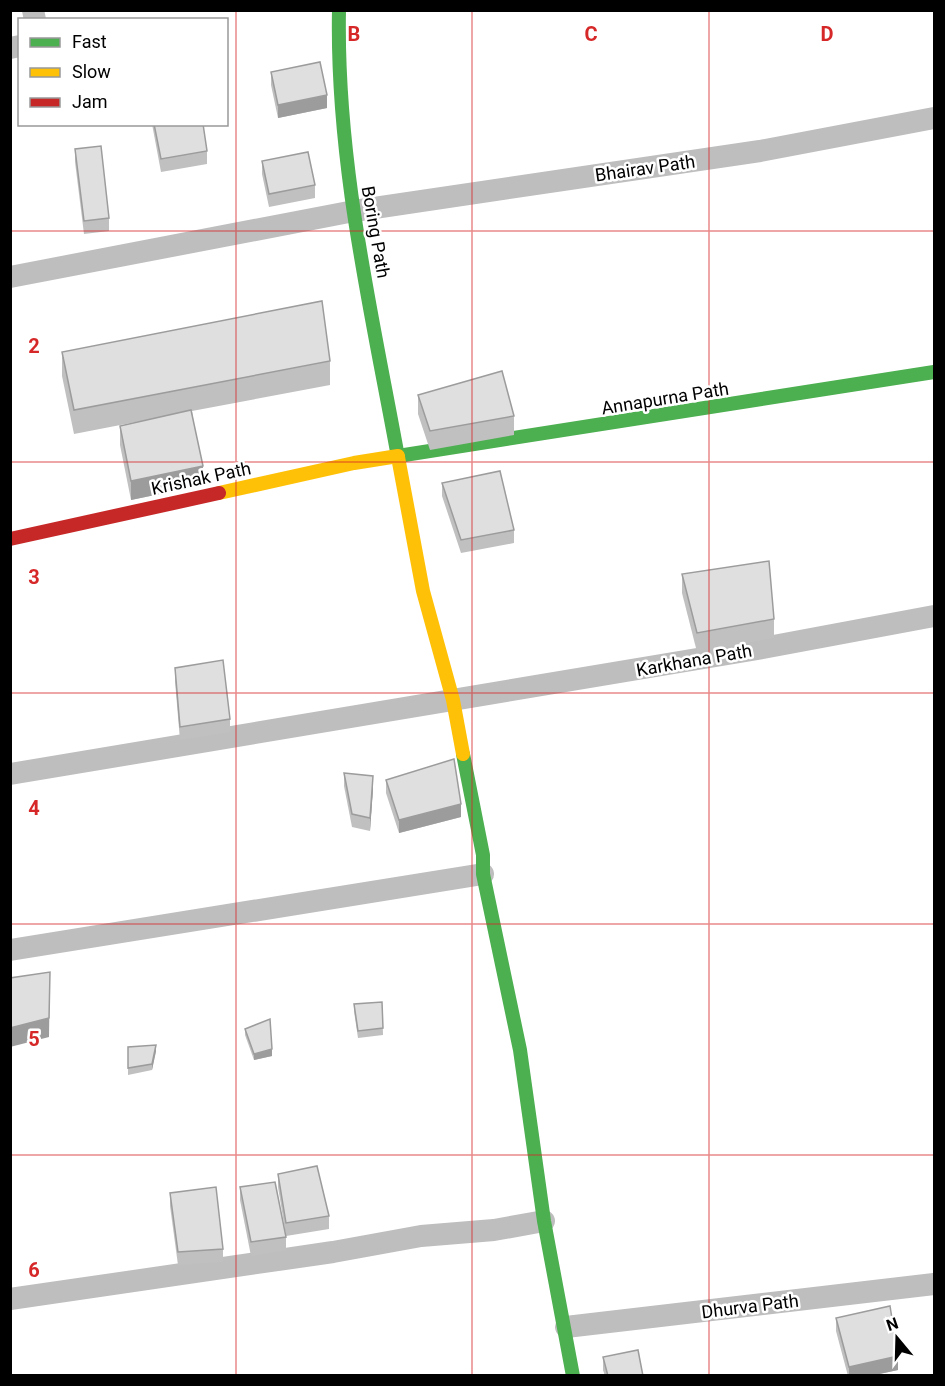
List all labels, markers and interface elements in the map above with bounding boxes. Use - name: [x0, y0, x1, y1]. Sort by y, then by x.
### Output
- legend: [18, 18, 228, 126]
- text: B: [348, 22, 360, 46]
- text: C: [584, 22, 598, 46]
- text: D: [821, 22, 834, 46]
- text: Fast: [72, 31, 107, 52]
- text: Slow: [72, 61, 111, 82]
- text: Jam: [72, 91, 108, 112]
- street label: Bhairav Path: [594, 151, 696, 185]
- street label: Boring Path: [358, 184, 394, 280]
- text: 2: [28, 334, 40, 358]
- street label: Annapurna Path: [600, 378, 730, 418]
- street label: Krishak Path: [149, 457, 253, 499]
- text: 3: [28, 565, 40, 589]
- street label: Karkhana Path: [635, 639, 753, 681]
- text: 4: [28, 796, 40, 820]
- text: 5: [28, 1027, 40, 1051]
- text: 6: [28, 1258, 40, 1282]
- street label: Dhurva Path: [700, 1290, 800, 1322]
- north arrow: [867, 1308, 927, 1368]
- text: N: [884, 1313, 901, 1335]

